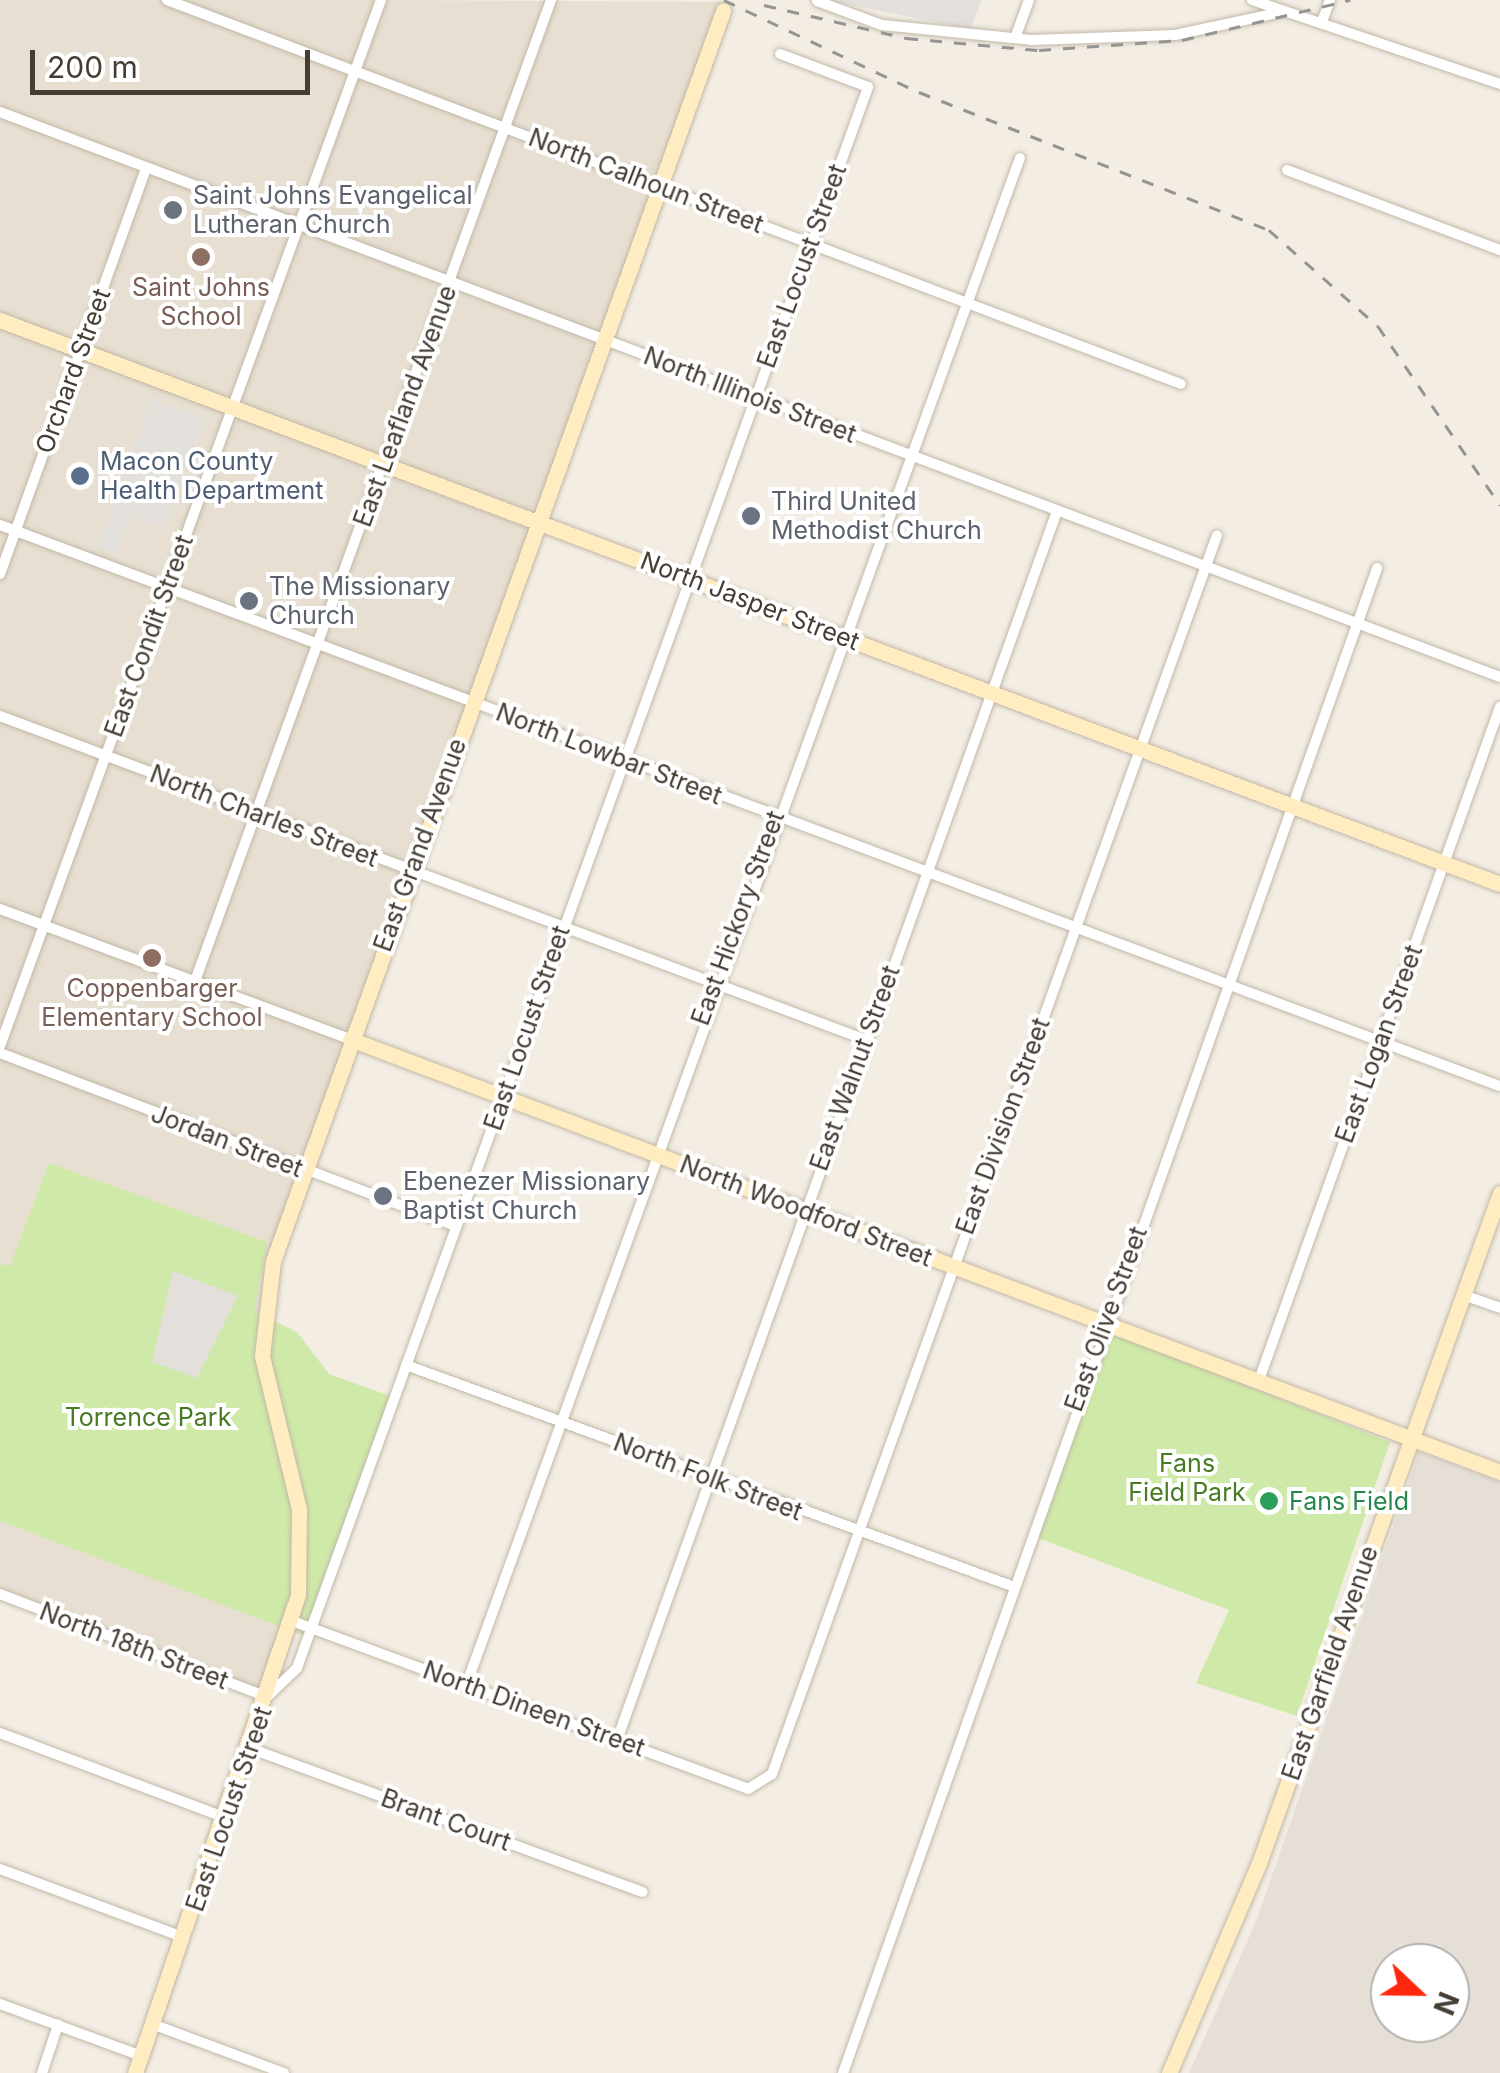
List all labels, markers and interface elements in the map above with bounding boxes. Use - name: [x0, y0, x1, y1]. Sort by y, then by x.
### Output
- scale bar: [35, 30, 315, 92]
- text: 200 m: [47, 49, 138, 85]
- street label: North Calhoun Street: [524, 122, 768, 240]
- street label: East Locust Street: [751, 160, 853, 372]
- place label: Saint Johns Evangelical Lutheran Church: [193, 181, 473, 240]
- marker: Saint Johns Evangelical Lutheran Church: [162, 199, 184, 221]
- marker: Saint Johns School: [190, 246, 212, 268]
- place label: Saint Johns School: [132, 273, 270, 332]
- street label: East Leafland Avenue: [347, 281, 463, 531]
- street label: Orchard Street: [29, 285, 117, 457]
- street label: North Illinois Street: [640, 341, 860, 449]
- place label: Macon County Health Department: [100, 447, 323, 506]
- marker: Macon County Health Department: [69, 465, 91, 487]
- place label: Third United Methodist Church: [771, 487, 982, 546]
- marker: Third United Methodist Church: [740, 505, 762, 527]
- street label: East Condit Street: [99, 531, 199, 741]
- street label: North Jasper Street: [636, 545, 864, 657]
- place label: The Missionary Church: [269, 572, 450, 631]
- marker: The Missionary Church: [238, 590, 260, 612]
- street label: North Lowbar Street: [492, 697, 726, 811]
- street label: East Grand Avenue: [368, 734, 472, 956]
- street label: North Charles Street: [146, 759, 382, 873]
- street label: East Hickory Street: [685, 807, 791, 1029]
- street label: East Locust Street: [478, 922, 576, 1134]
- street label: East Logan Street: [1329, 941, 1429, 1147]
- marker: Coppenbarger Elementary School: [141, 947, 163, 969]
- street label: East Walnut Street: [804, 961, 906, 1175]
- place label: Coppenbarger Elementary School: [41, 974, 263, 1033]
- street label: East Division Street: [950, 1014, 1056, 1238]
- street label: Jordan Street: [147, 1098, 307, 1184]
- street label: North Woodford Street: [676, 1149, 936, 1273]
- place label: Ebenezer Missionary Baptist Church: [403, 1167, 650, 1226]
- marker: Ebenezer Missionary Baptist Church: [372, 1185, 394, 1207]
- street label: East Olive Street: [1059, 1223, 1153, 1415]
- park label: Torrence Park: [65, 1402, 231, 1432]
- street label: North Folk Street: [609, 1427, 807, 1527]
- park label: Fans Field Park: [1128, 1449, 1246, 1508]
- place label: Fans Field: [1289, 1486, 1409, 1516]
- marker: Fans Field: [1258, 1490, 1280, 1512]
- street label: East Garfield Avenue: [1276, 1542, 1384, 1784]
- street label: North 18th Street: [35, 1596, 233, 1696]
- street label: North Dineen Street: [419, 1655, 649, 1763]
- street label: East Locust Street: [180, 1703, 278, 1915]
- street label: Brant Court: [377, 1783, 515, 1857]
- north arrow: [1370, 1943, 1470, 2043]
- text: N: [1426, 1987, 1466, 2020]

